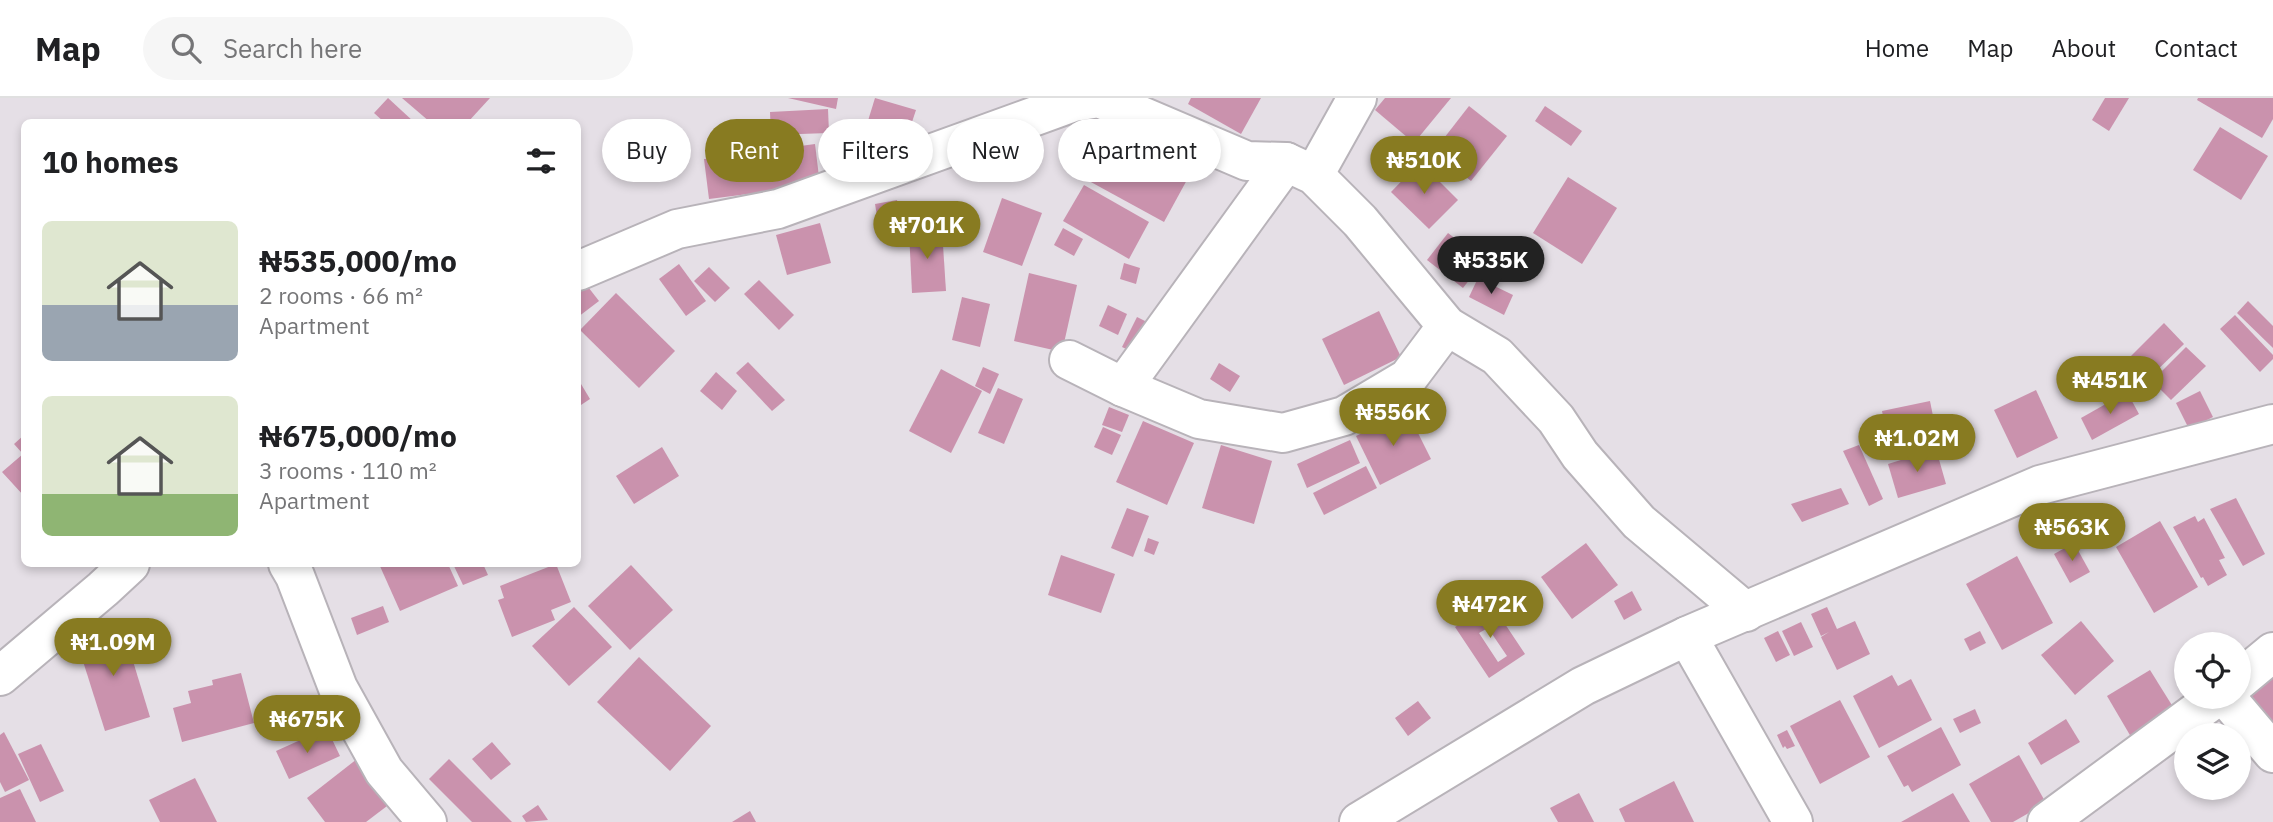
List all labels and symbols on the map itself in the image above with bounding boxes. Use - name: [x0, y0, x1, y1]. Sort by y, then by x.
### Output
- pin: ₦510K: [1375, 136, 1473, 196]
- pin: ₦701K: [878, 202, 976, 261]
- pin: ₦535K: [1442, 236, 1540, 296]
- pin: ₦451K: [2061, 356, 2159, 416]
- pin: ₦556K: [1344, 388, 1442, 448]
- pin: ₦1.02M: [1860, 414, 1974, 474]
- pin: ₦563K: [2023, 504, 2121, 563]
- pin: ₦472K: [1441, 580, 1539, 640]
- pin: ₦1.09M: [56, 618, 170, 678]
- pin: ₦675K: [258, 696, 356, 755]

